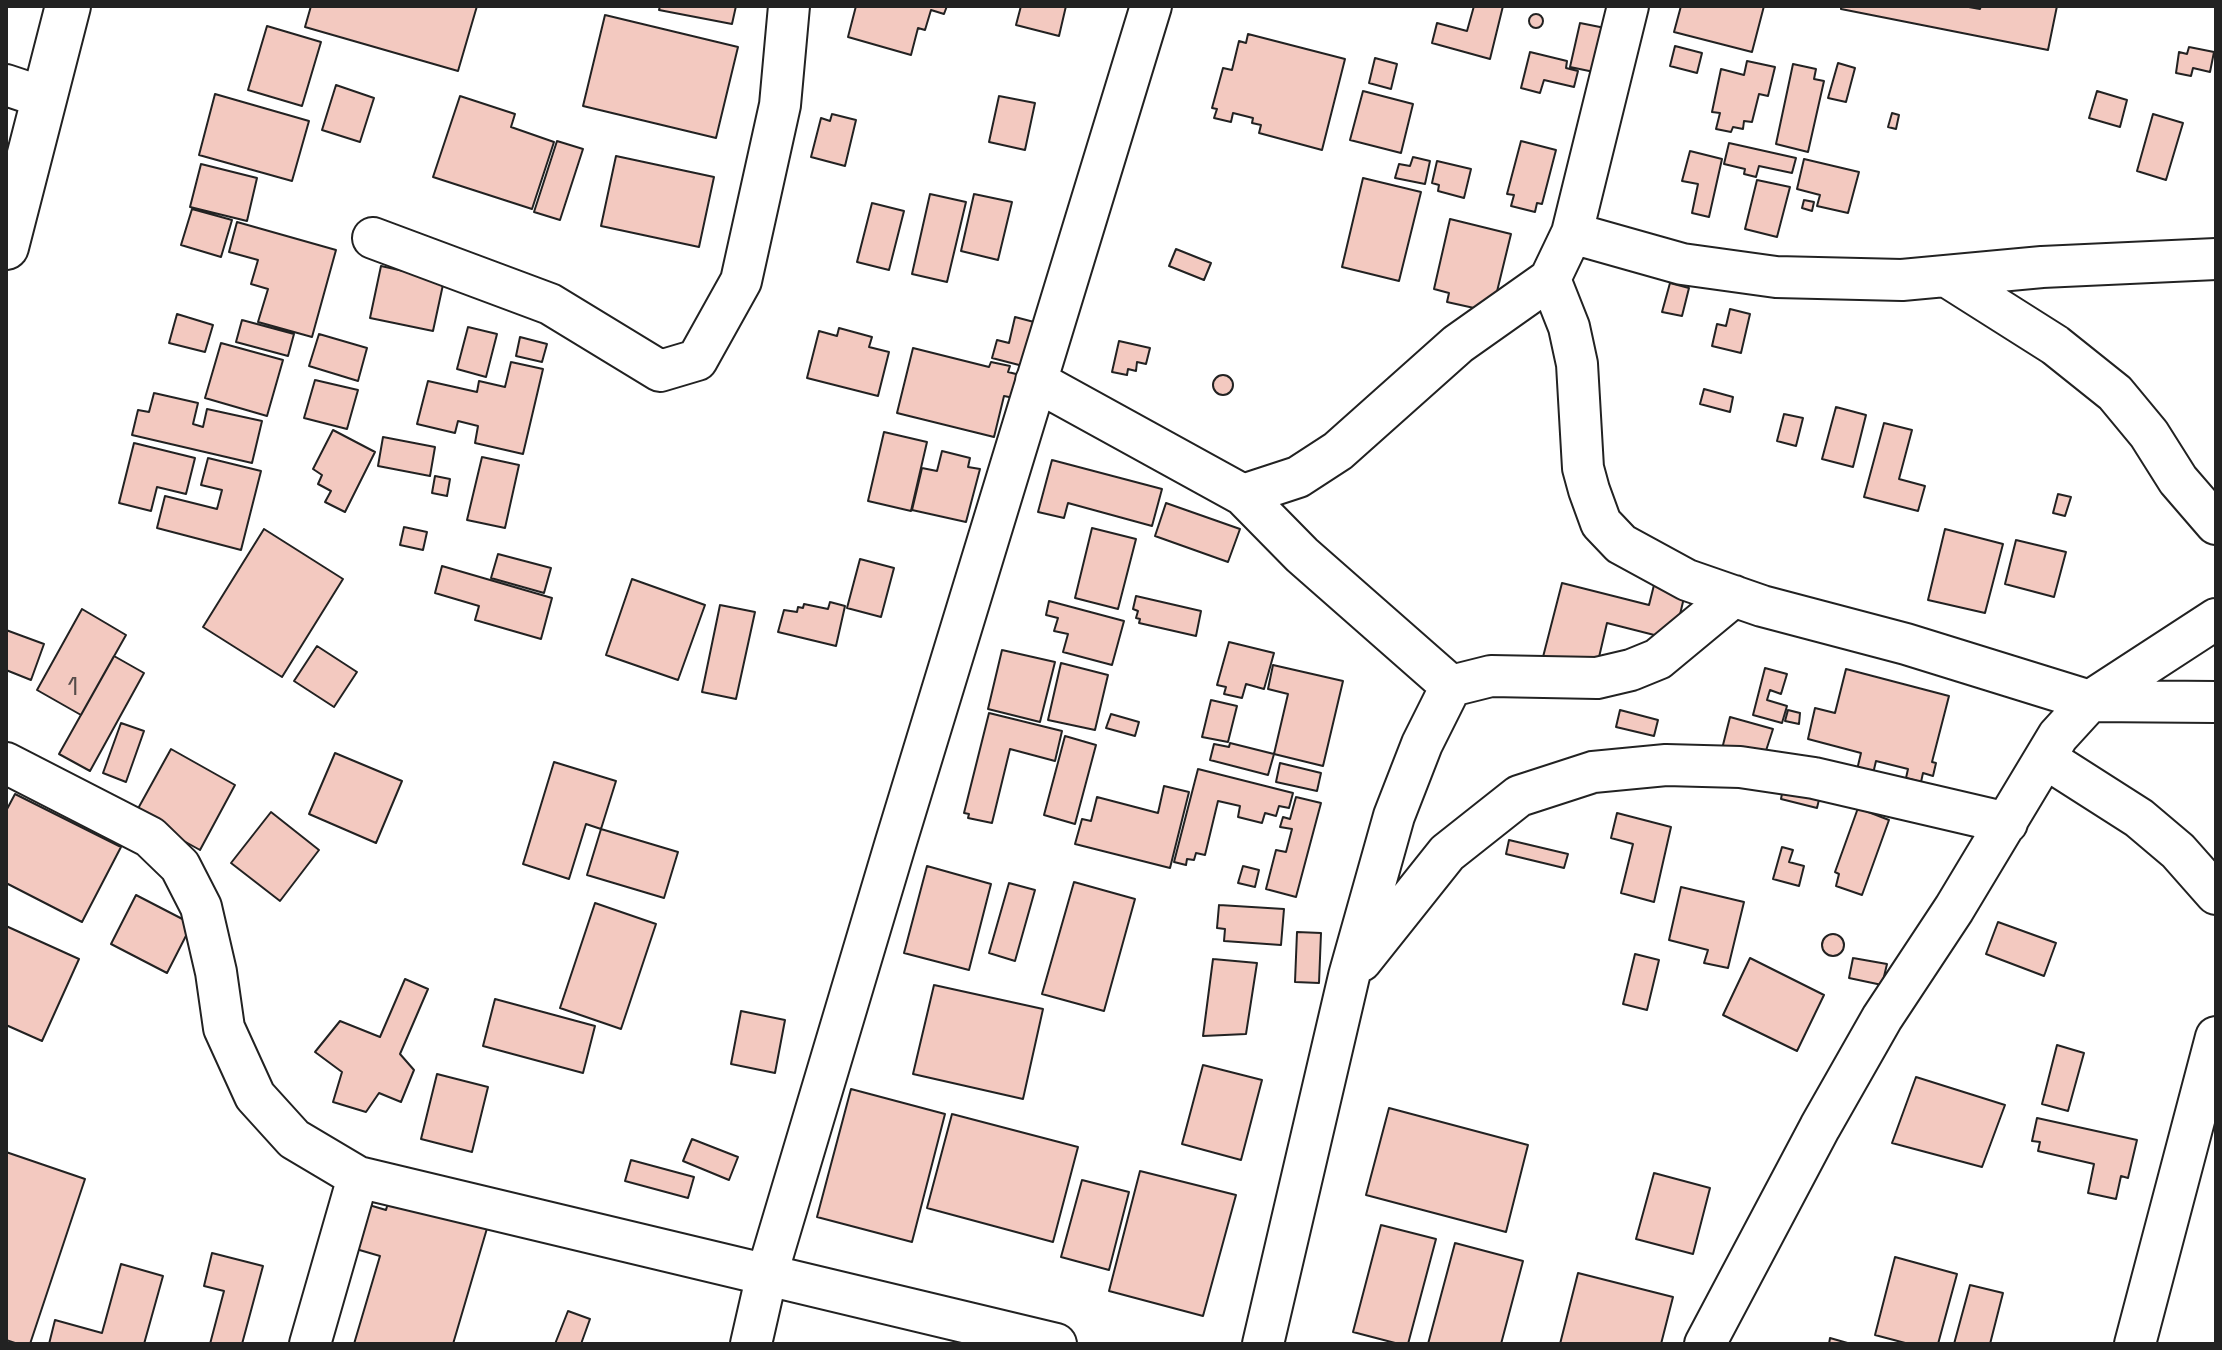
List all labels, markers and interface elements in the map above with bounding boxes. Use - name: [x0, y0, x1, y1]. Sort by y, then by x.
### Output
- house number: 1: [68, 672, 78, 704]

